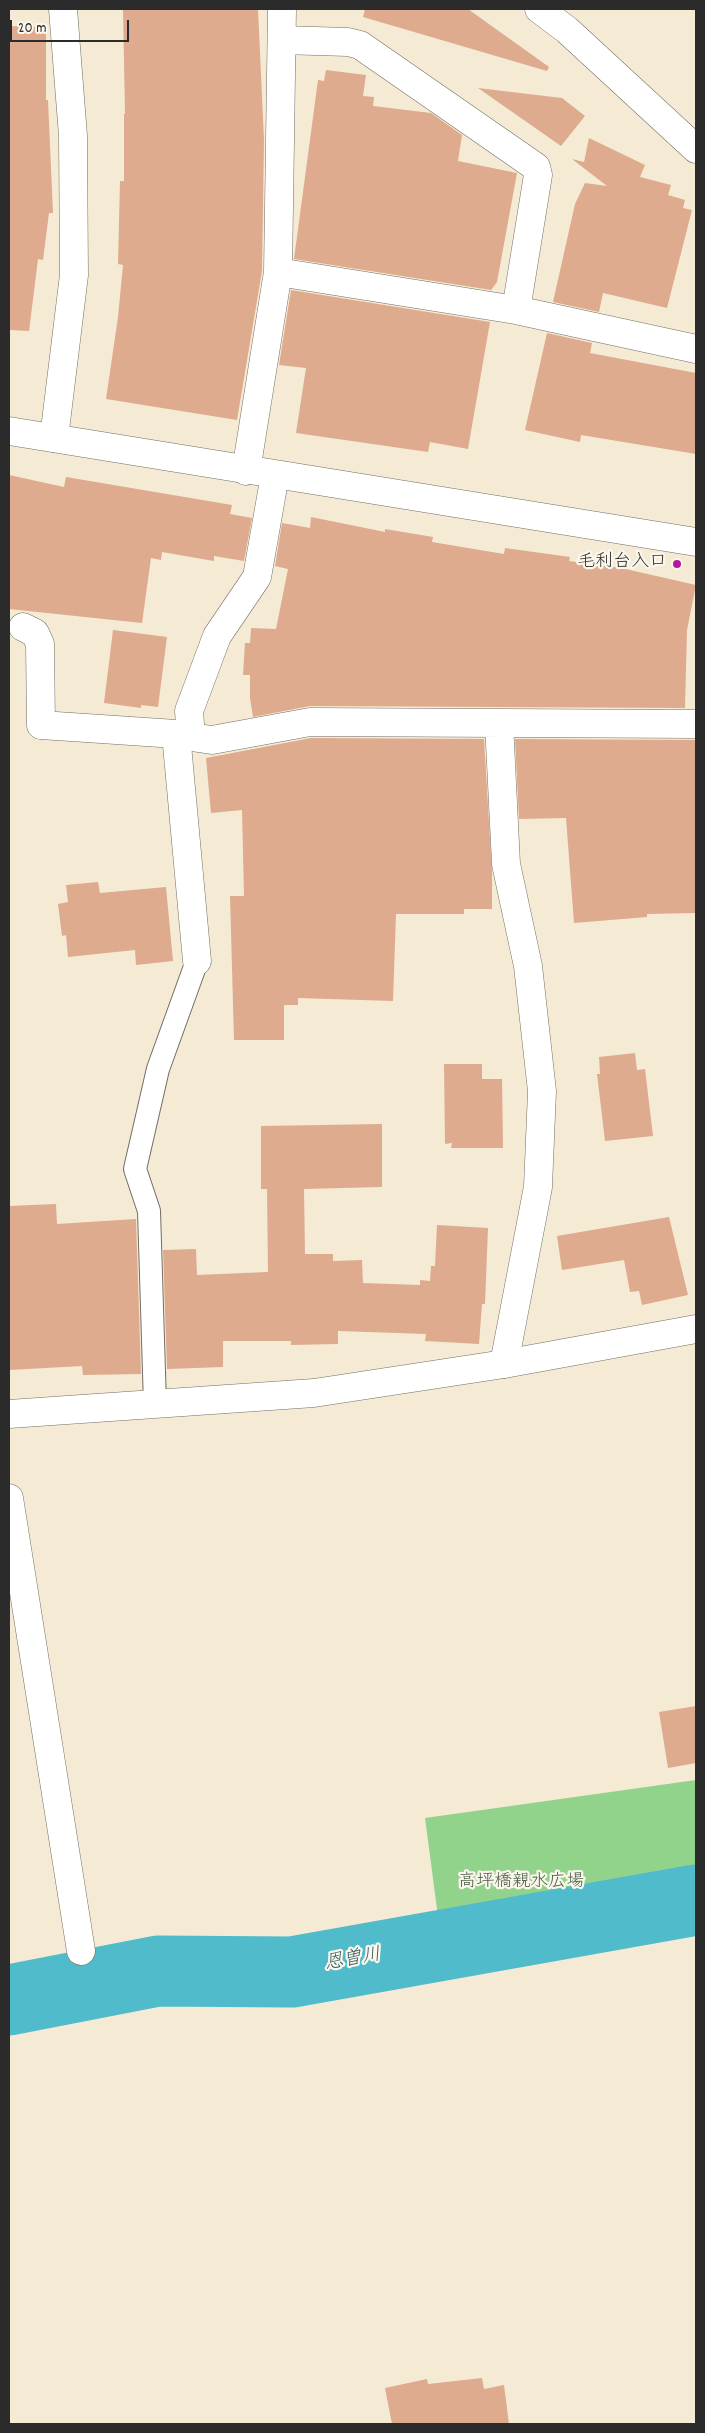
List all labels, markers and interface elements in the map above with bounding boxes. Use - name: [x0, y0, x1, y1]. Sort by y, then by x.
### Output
- scale bar: [12, 10, 131, 42]
- text: 20 m: [18, 18, 46, 40]
- place label: 毛利台入口: [577, 553, 667, 575]
- marker: 毛利台入口: [671, 558, 683, 570]
- park label: 高坪橋親水広場: [458, 1873, 584, 1895]
- water label: 恩曽川: [323, 1945, 383, 1977]

